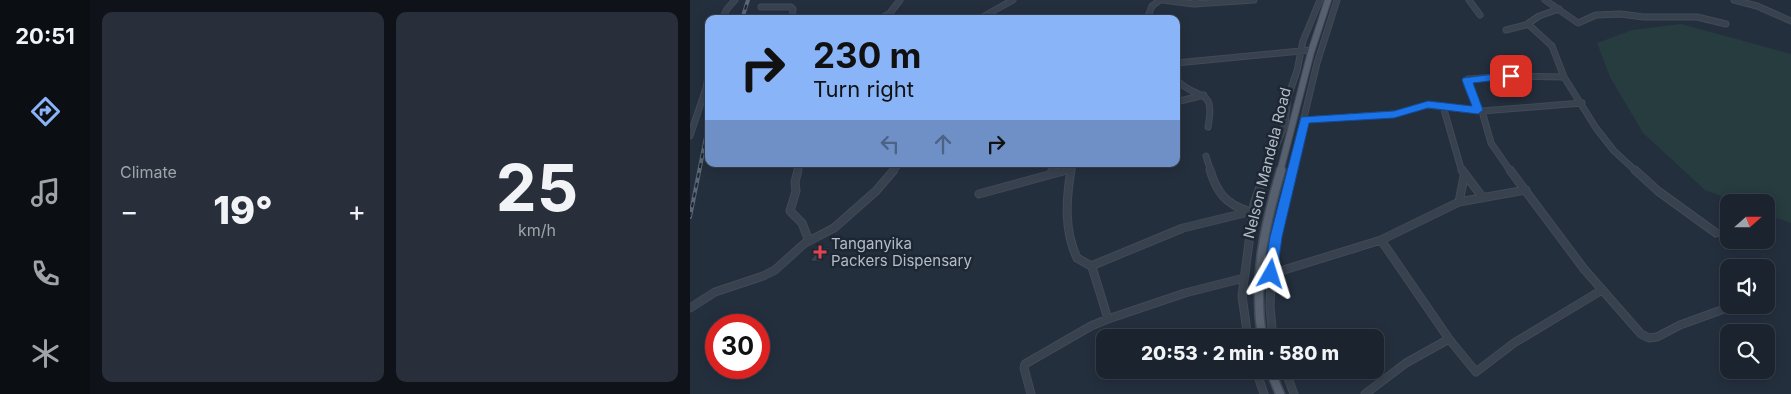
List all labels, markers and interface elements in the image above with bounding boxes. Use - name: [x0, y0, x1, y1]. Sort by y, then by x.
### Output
- text: 20:51: [15, 23, 75, 49]
- text: 230 m: [813, 34, 921, 76]
- icon: right: [730, 35, 795, 100]
- pin: [1490, 55, 1532, 97]
- icon: arrive: [1497, 62, 1525, 90]
- text: Turn right: [813, 76, 914, 102]
- street label: Nelson Mandela Road: [1239, 86, 1295, 240]
- icon: directions: [28, 94, 63, 129]
- icon: left: [876, 130, 904, 158]
- icon: ahead: [929, 130, 957, 158]
- icon: right: [982, 130, 1010, 158]
- text: 25: [496, 148, 578, 227]
- text: Climate: [120, 162, 177, 182]
- icon: music: [28, 175, 63, 210]
- text: 19°: [213, 187, 273, 233]
- text: −: [120, 194, 139, 228]
- text: +: [347, 194, 366, 228]
- north arrow: [1720, 194, 1775, 249]
- map controls: [1720, 194, 1775, 379]
- text: km/h: [518, 220, 556, 240]
- place label: Tanganyika Packers Dispensary: [831, 234, 972, 270]
- marker: Tanganyika Packers Dispensary: [813, 245, 827, 259]
- position arrow: [1244, 247, 1296, 299]
- icon: phone: [28, 256, 63, 291]
- button: sound: [1720, 259, 1775, 314]
- speed limit sign: 30: [705, 314, 770, 379]
- button: search: [1720, 324, 1775, 379]
- icon: climate: [28, 336, 63, 371]
- text: 20:53 · 2 min · 580 m: [1141, 342, 1339, 365]

